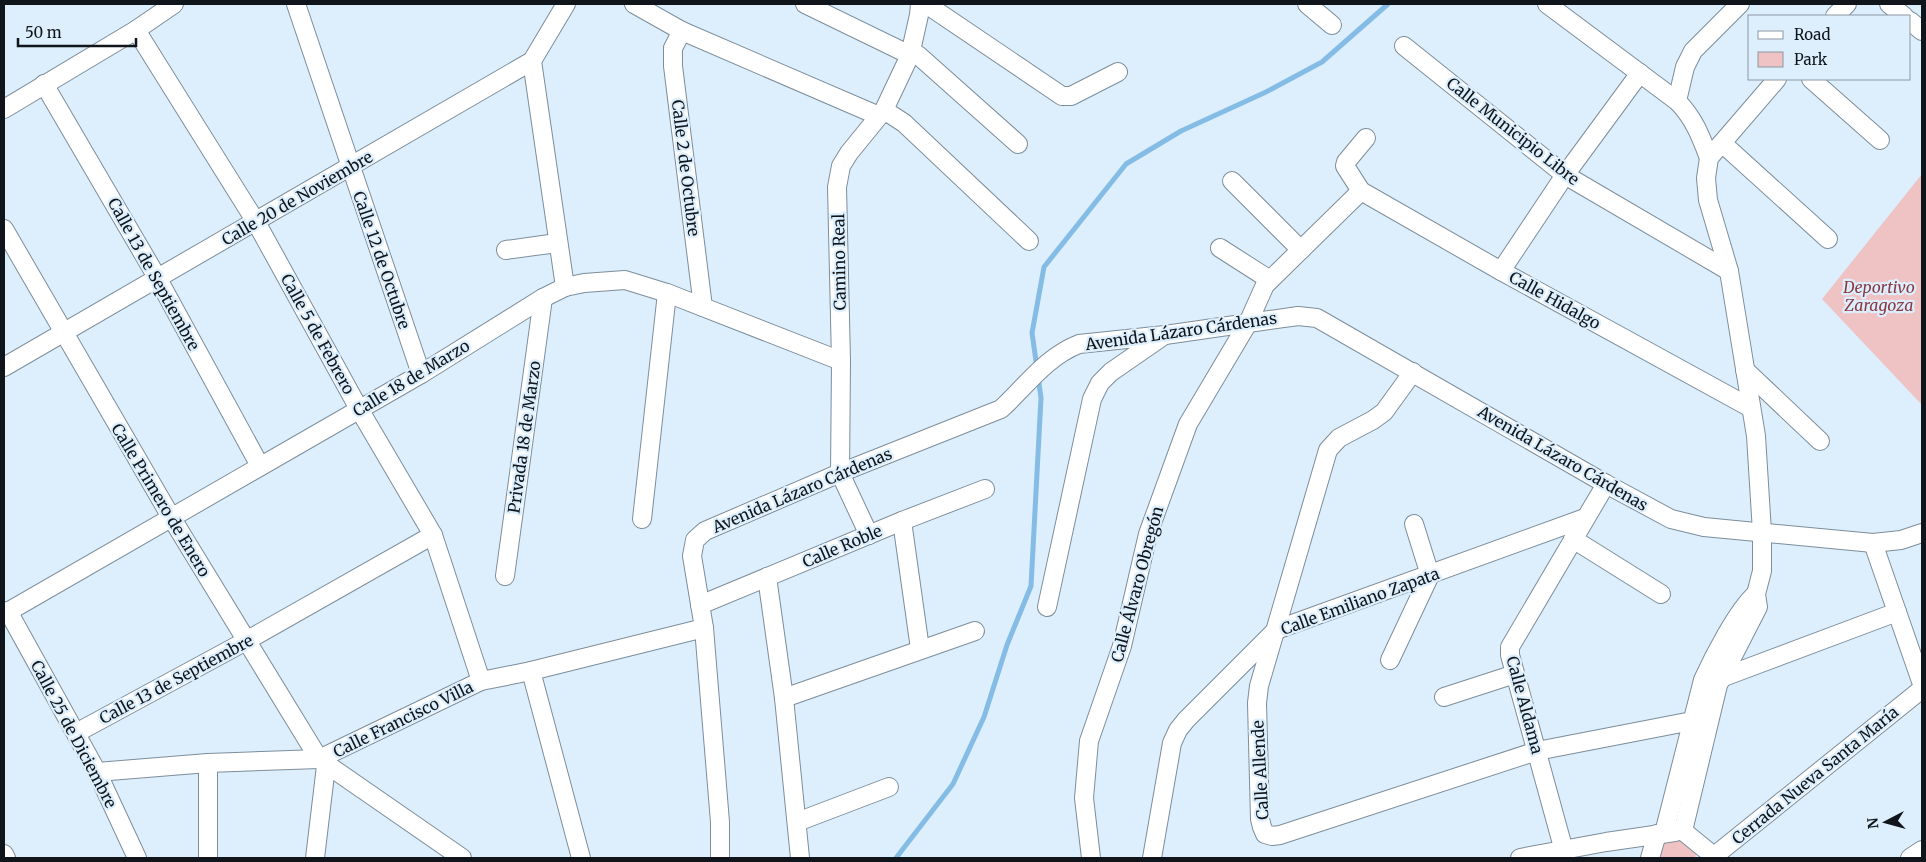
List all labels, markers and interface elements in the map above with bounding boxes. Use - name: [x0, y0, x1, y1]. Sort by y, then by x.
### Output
- scale bar: [18, 15, 135, 47]
- legend: [1748, 15, 1911, 80]
- text: 50 m: [25, 23, 62, 42]
- text: Road: [1794, 25, 1830, 44]
- text: Park: [1794, 50, 1828, 69]
- street label: Calle Municipio Libre: [1443, 73, 1583, 189]
- street label: Calle 2 de Octubre: [668, 99, 704, 237]
- street label: Calle 20 de Noviembre: [218, 147, 376, 249]
- street label: Calle 12 de Octubre: [349, 189, 415, 331]
- street label: Calle 13 de Septiembre: [104, 194, 204, 354]
- street label: Camino Real: [828, 213, 850, 311]
- street label: Calle Hidalgo: [1506, 267, 1604, 333]
- street label: Calle 5 de Febrero: [277, 270, 359, 398]
- park label: Deportivo Zaragoza: [1842, 277, 1915, 315]
- street label: Avenida Lázaro Cárdenas: [1083, 308, 1278, 354]
- street label: Calle 18 de Marzo: [349, 335, 473, 421]
- street label: Privada 18 de Marzo: [503, 359, 545, 515]
- street label: Avenida Lázaro Cárdenas: [1474, 401, 1652, 515]
- street label: Calle Primero de Enero: [107, 420, 215, 580]
- street label: Avenida Lázaro Cárdenas: [708, 443, 895, 537]
- street label: Calle Álvaro Obregón: [1107, 503, 1168, 664]
- street label: Calle Roble: [799, 520, 885, 572]
- street label: Calle Emiliano Zapata: [1278, 563, 1442, 639]
- street label: Calle 13 de Septiembre: [96, 630, 256, 728]
- street label: Calle Aldama: [1502, 654, 1548, 757]
- street label: Calle 25 de Diciembre: [27, 657, 121, 811]
- street label: Calle Francisco Villa: [330, 676, 477, 762]
- street label: Cerrada Nueva Santa María: [1728, 702, 1902, 848]
- street label: Calle Allende: [1247, 720, 1273, 820]
- north arrow: [1861, 797, 1911, 847]

